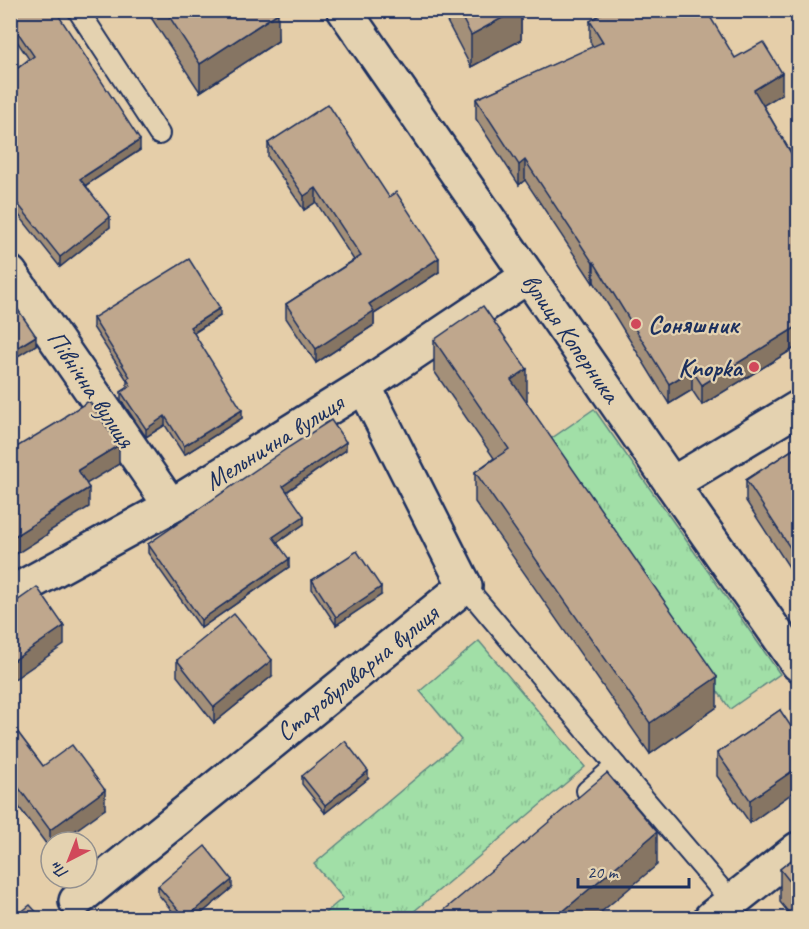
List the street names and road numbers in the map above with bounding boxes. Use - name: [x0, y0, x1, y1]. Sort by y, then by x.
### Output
- street label: вулиця Коперника: [514, 267, 629, 411]
- street label: Північна вулиця: [40, 324, 143, 455]
- street label: Мельнична вулиця: [198, 385, 351, 498]
- street label: Старобульварна вулиця: [269, 596, 446, 749]

